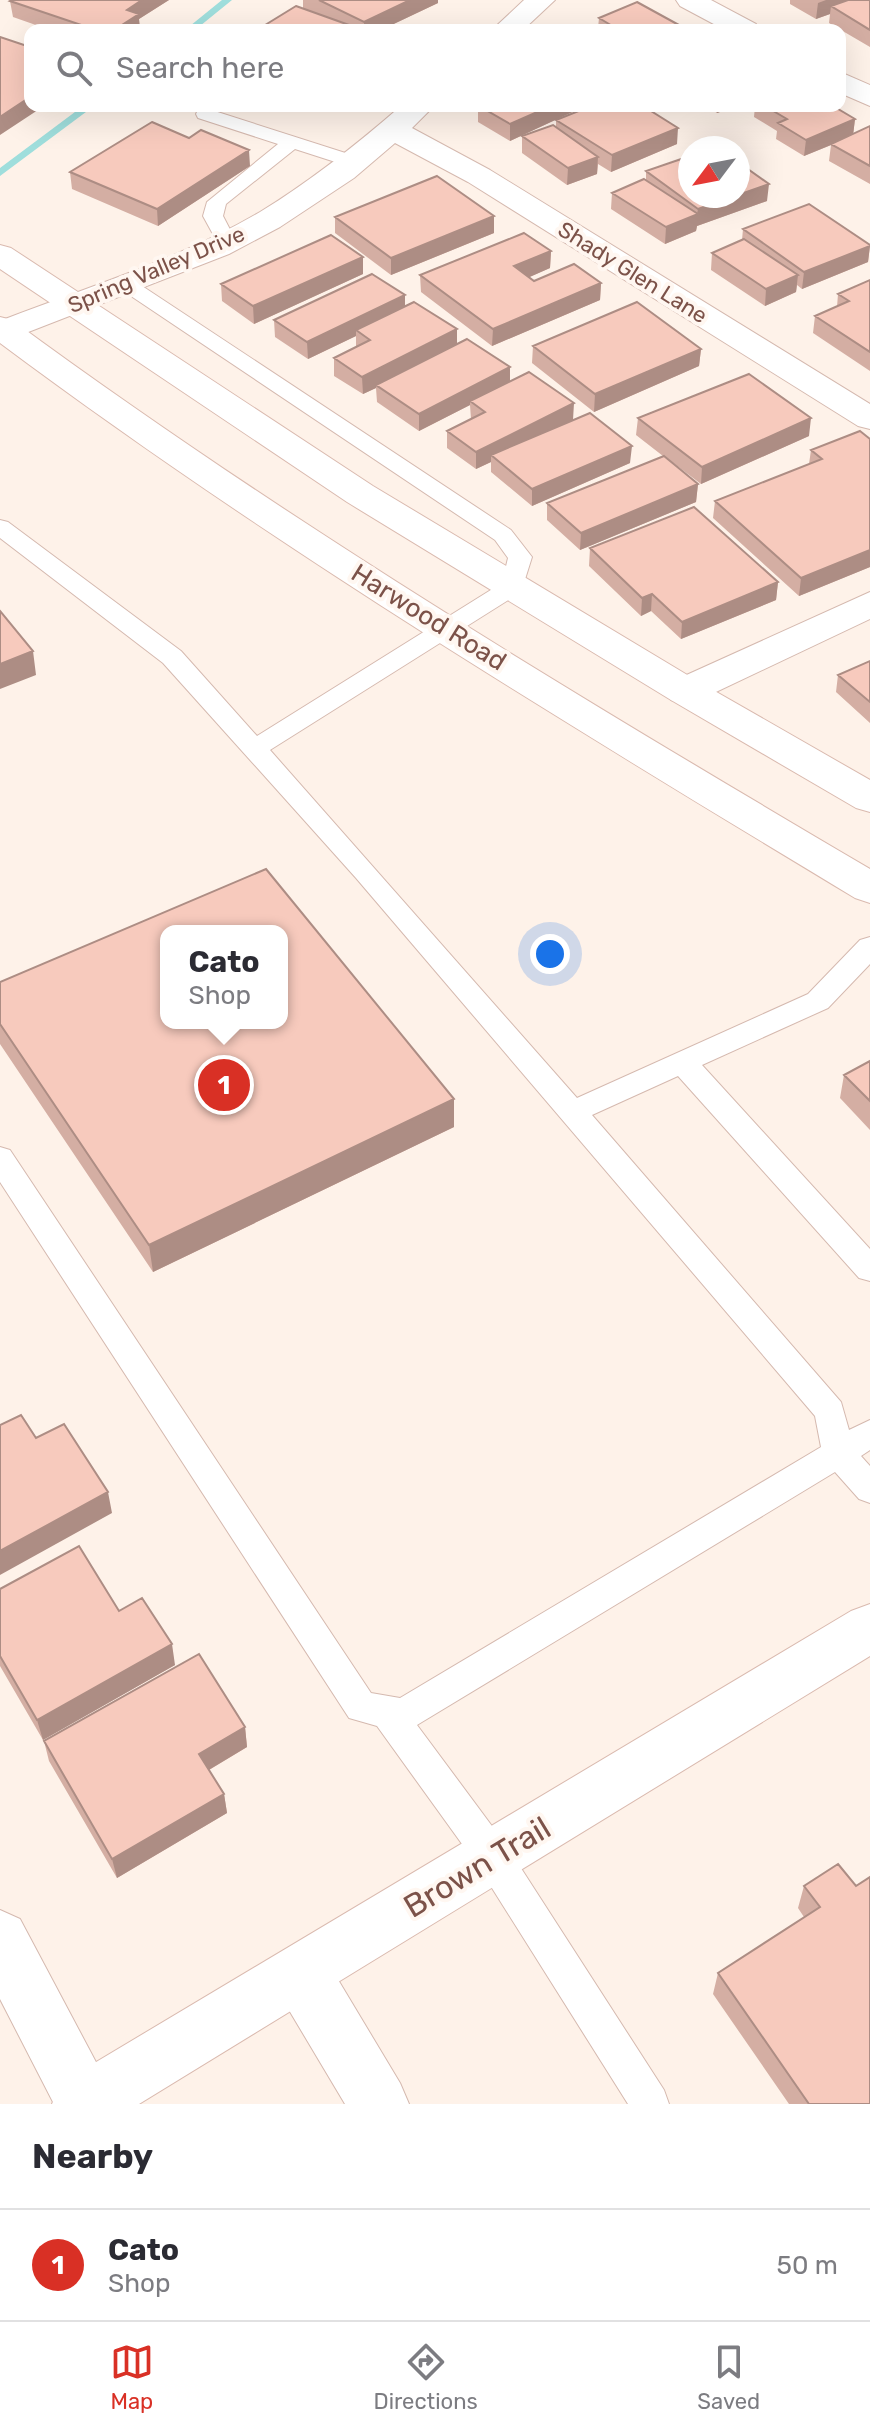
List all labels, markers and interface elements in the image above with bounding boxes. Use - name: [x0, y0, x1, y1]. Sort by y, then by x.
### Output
- search box: [24, 24, 846, 112]
- icon: search: [52, 46, 96, 90]
- text: Search here: [116, 50, 284, 86]
- north arrow: [678, 136, 750, 208]
- street label: Shady Glen Lane: [553, 216, 712, 329]
- street label: Spring Valley Drive: [64, 220, 249, 319]
- street label: Harwood Road: [346, 557, 512, 677]
- popup: [160, 925, 288, 1029]
- your location: [530, 934, 570, 974]
- text: Cato: [189, 944, 259, 980]
- text: Shop: [189, 980, 251, 1011]
- pin: 1: [198, 1055, 250, 1115]
- street label: Brown Trail: [397, 1808, 557, 1926]
- text: Nearby: [32, 2136, 153, 2177]
- text: Cato: [108, 2232, 179, 2268]
- text: 1: [52, 2250, 64, 2281]
- text: 50 m: [777, 2250, 838, 2281]
- text: Shop: [108, 2268, 170, 2299]
- tab: Map: [110, 2340, 154, 2415]
- tab: Directions: [373, 2340, 478, 2415]
- tab: Saved: [697, 2340, 760, 2415]

